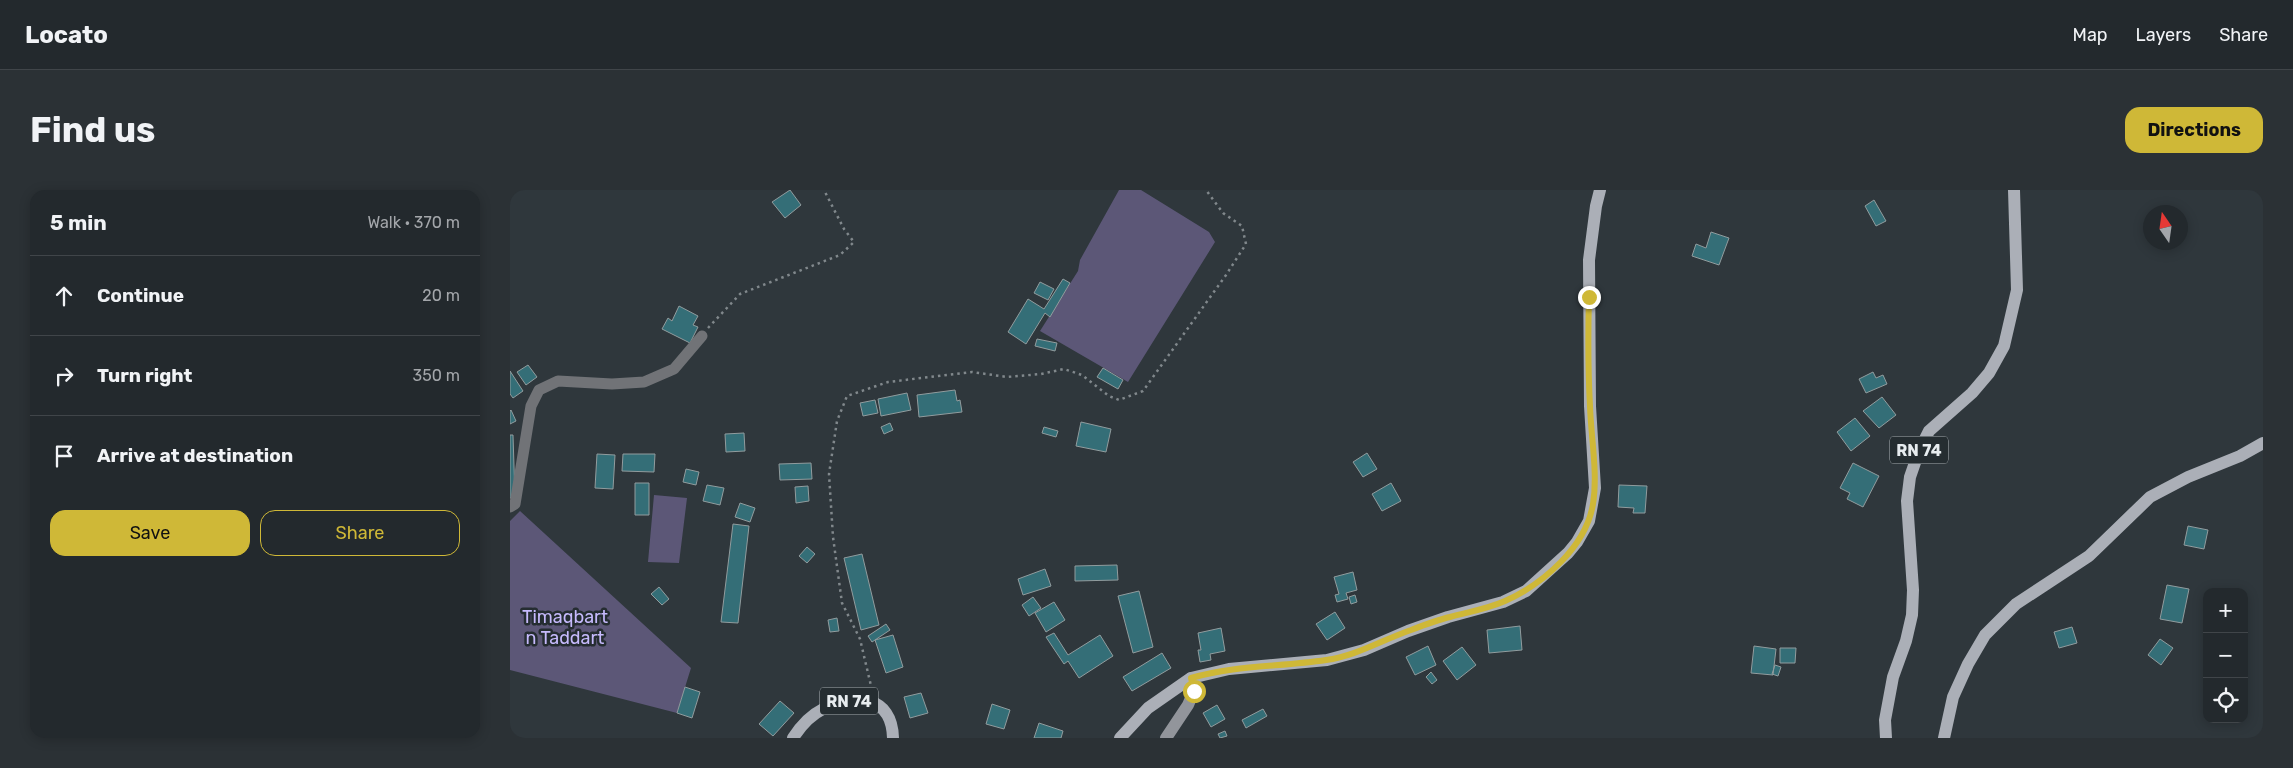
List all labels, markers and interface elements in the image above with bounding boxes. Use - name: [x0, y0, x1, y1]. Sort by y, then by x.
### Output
- text: Locato: [25, 21, 108, 49]
- text: Map: [2073, 24, 2108, 46]
- text: Layers: [2136, 24, 2191, 46]
- text: Share: [2219, 24, 2268, 46]
- button: Directions: [2125, 107, 2263, 153]
- text: Find us: [30, 109, 155, 151]
- north arrow: [2143, 205, 2188, 250]
- text: 5 min: [50, 210, 107, 235]
- text: Walk · 370 m: [367, 213, 460, 232]
- icon: ahead: [50, 282, 78, 310]
- text: Continue: [97, 284, 184, 307]
- text: 20 m: [422, 286, 460, 305]
- route end: [1578, 286, 1601, 309]
- icon: right: [50, 362, 78, 390]
- text: Turn right: [97, 364, 192, 387]
- text: 350 m: [413, 366, 460, 385]
- road number: RN 74: [1890, 436, 1948, 464]
- icon: arrive: [50, 442, 78, 470]
- text: Arrive at destination: [97, 444, 293, 467]
- button: Save: [50, 510, 250, 556]
- button: Share: [260, 510, 460, 556]
- map controls: [2203, 588, 2248, 723]
- button: +: [2203, 588, 2248, 633]
- park label: Timaqbart n Taddart: [522, 606, 608, 649]
- button: −: [2203, 633, 2248, 678]
- button: locate: [2203, 678, 2248, 723]
- route start: [1183, 680, 1206, 703]
- road number: RN 74: [820, 688, 878, 714]

